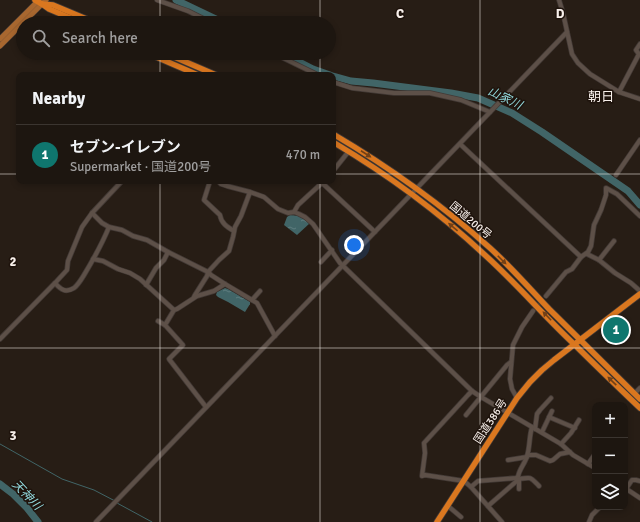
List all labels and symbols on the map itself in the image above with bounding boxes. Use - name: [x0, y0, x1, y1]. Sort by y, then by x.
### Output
- text: C: [396, 6, 404, 22]
- text: D: [556, 6, 565, 22]
- water label: 山家川: [485, 84, 526, 114]
- district label: 朝日: [588, 89, 614, 105]
- one-way arrow: [361, 150, 371, 158]
- street label: 国道200号: [447, 199, 494, 242]
- one-way arrow: [447, 222, 458, 231]
- your location: [344, 235, 364, 255]
- text: 2: [9, 254, 17, 270]
- one-way arrow: [497, 255, 507, 265]
- one-way arrow: [542, 311, 552, 321]
- pin: 1: [603, 315, 629, 345]
- one-way arrow: [607, 376, 617, 386]
- street label: 国道386号: [471, 396, 510, 446]
- text: 3: [9, 428, 17, 444]
- water label: 天神川: [9, 477, 46, 515]

